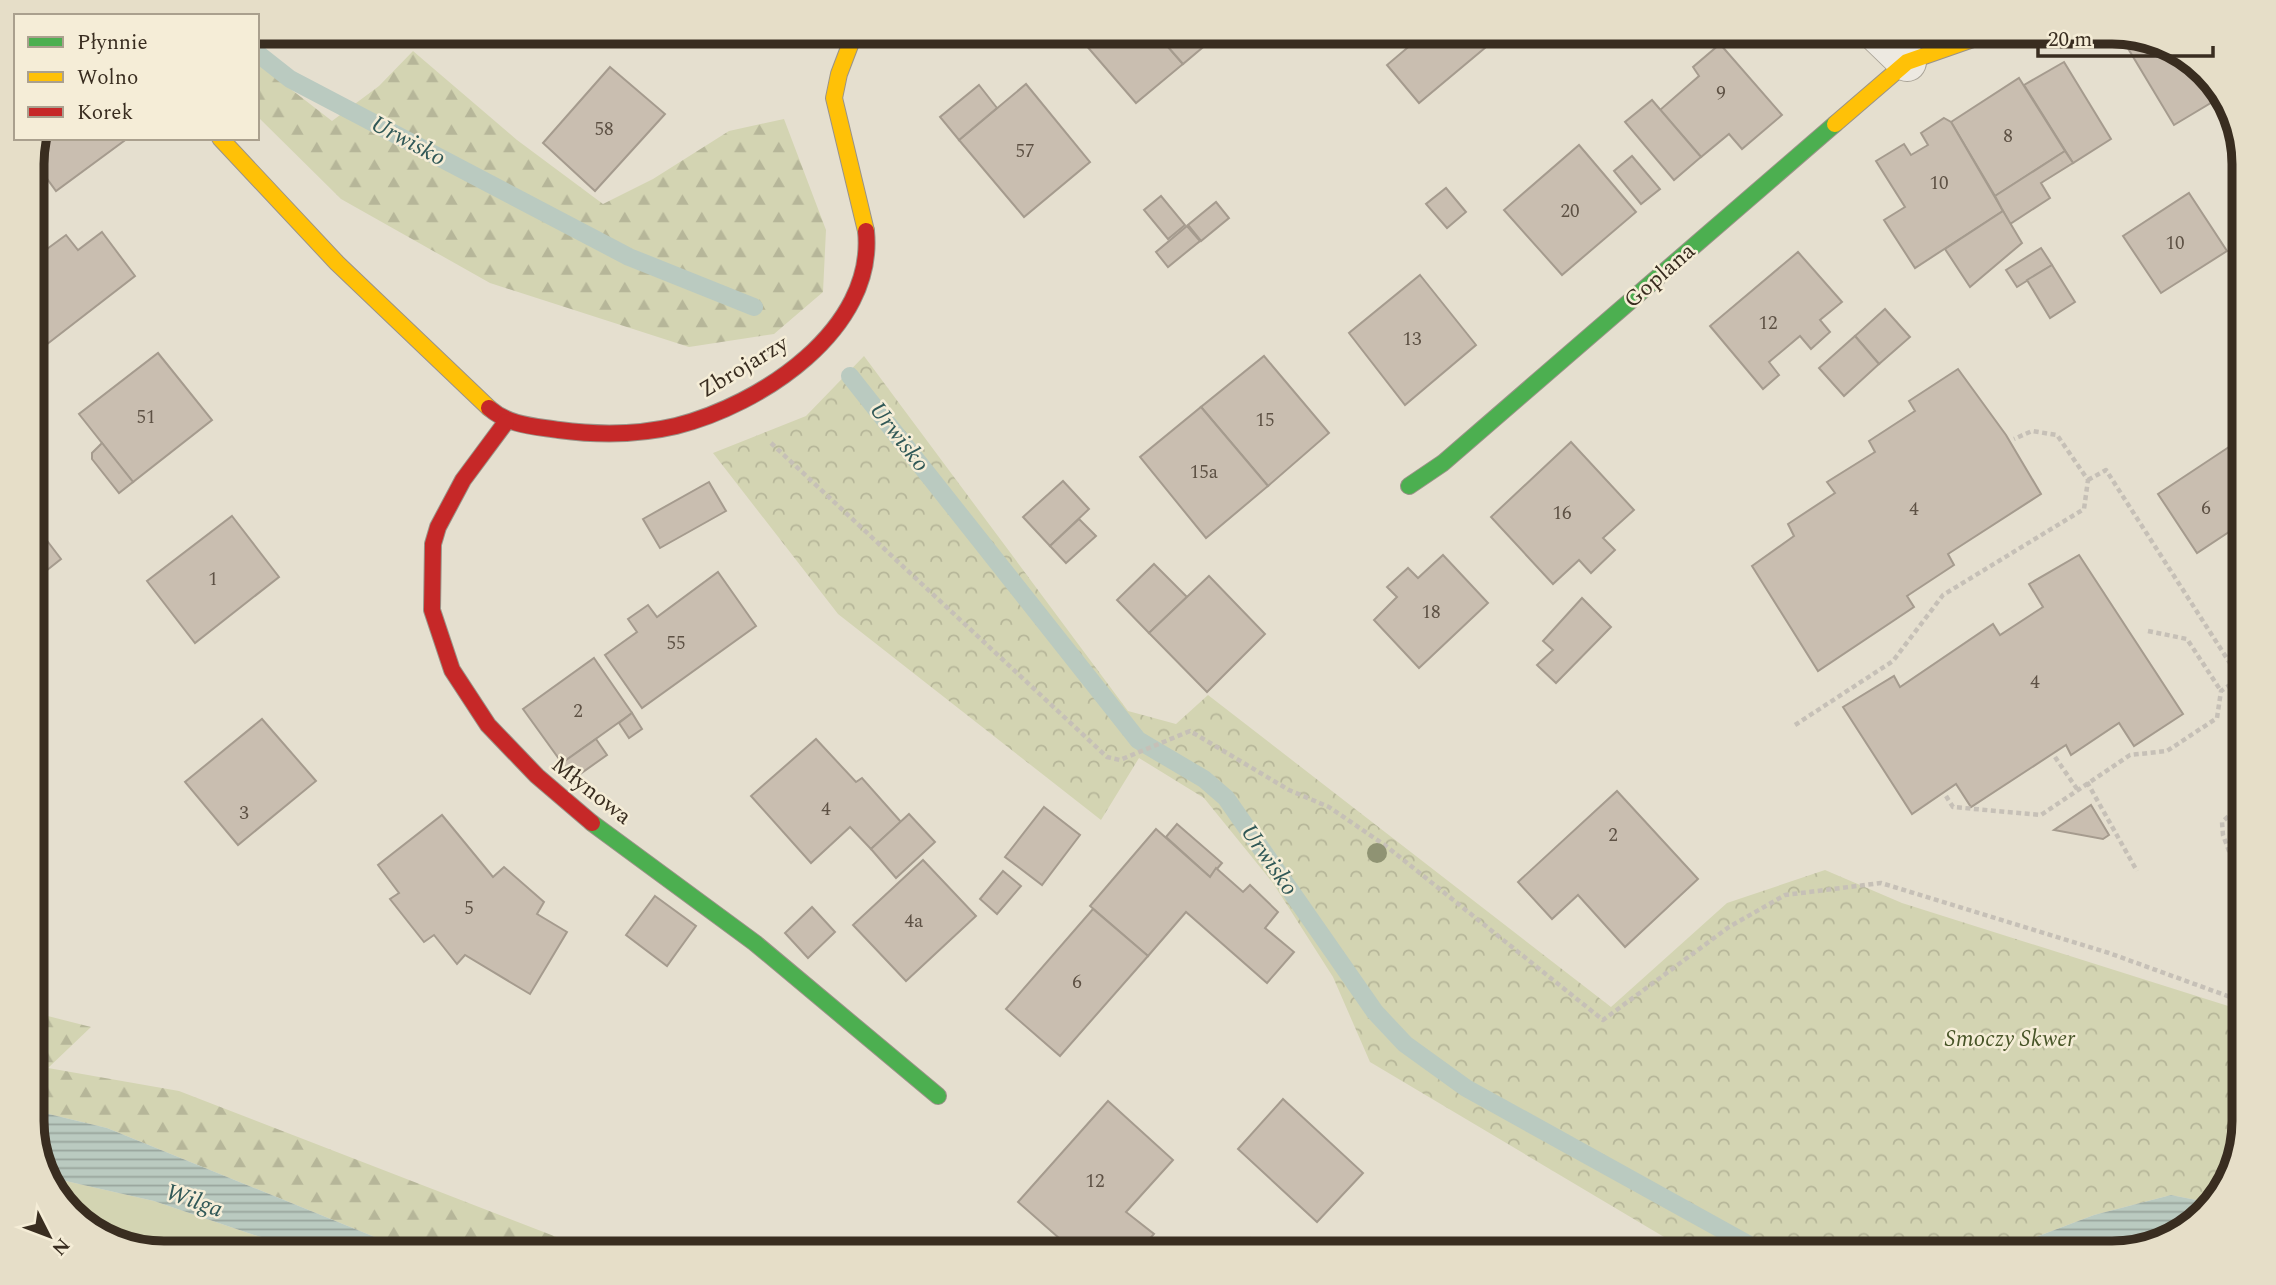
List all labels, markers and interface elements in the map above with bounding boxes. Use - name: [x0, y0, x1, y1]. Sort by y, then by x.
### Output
- legend: [14, 14, 259, 140]
- scale bar: [2038, 14, 2213, 58]
- text: 20 m: [2048, 24, 2092, 56]
- text: Płynnie: [77, 27, 148, 59]
- text: Wolno: [77, 62, 138, 94]
- house number: 9: [1716, 79, 1726, 108]
- text: Korek: [77, 97, 134, 129]
- water label: Urwisko: [364, 106, 452, 176]
- house number: 58: [594, 115, 614, 144]
- house number: 8: [2003, 122, 2013, 151]
- house number: 57: [1015, 137, 1035, 166]
- house number: 10: [1929, 169, 1949, 198]
- house number: 20: [1560, 197, 1580, 226]
- house number: 10: [2165, 229, 2185, 258]
- street label: Goplana: [1616, 235, 1704, 317]
- house number: 12: [1758, 309, 1778, 338]
- house number: 13: [1402, 325, 1422, 354]
- street label: Zbrojarzy: [693, 326, 796, 407]
- water label: Urwisko: [860, 394, 938, 480]
- house number: 51: [136, 403, 156, 432]
- house number: 15: [1255, 406, 1275, 435]
- house number: 15a: [1190, 458, 1219, 487]
- house number: 6: [2201, 494, 2211, 523]
- house number: 4: [1909, 495, 1919, 524]
- house number: 16: [1552, 499, 1572, 528]
- house number: 1: [208, 565, 218, 594]
- house number: 18: [1421, 598, 1441, 627]
- house number: 55: [666, 629, 686, 658]
- house number: 4: [2030, 668, 2040, 697]
- house number: 2: [573, 697, 583, 726]
- street label: Młynowa: [543, 748, 639, 834]
- house number: 4: [821, 795, 831, 824]
- house number: 3: [239, 799, 249, 828]
- water label: Urwisko: [1231, 816, 1307, 904]
- house number: 2: [1608, 821, 1618, 850]
- house number: 5: [464, 894, 474, 923]
- house number: 4a: [905, 907, 924, 936]
- house number: 6: [1072, 968, 1082, 997]
- park label: Smoczy Skwer: [1945, 1022, 2076, 1057]
- house number: 12: [1085, 1167, 1105, 1196]
- water label: Wilga: [160, 1174, 228, 1228]
- north arrow: [14, 1201, 84, 1271]
- text: N: [45, 1231, 76, 1262]

